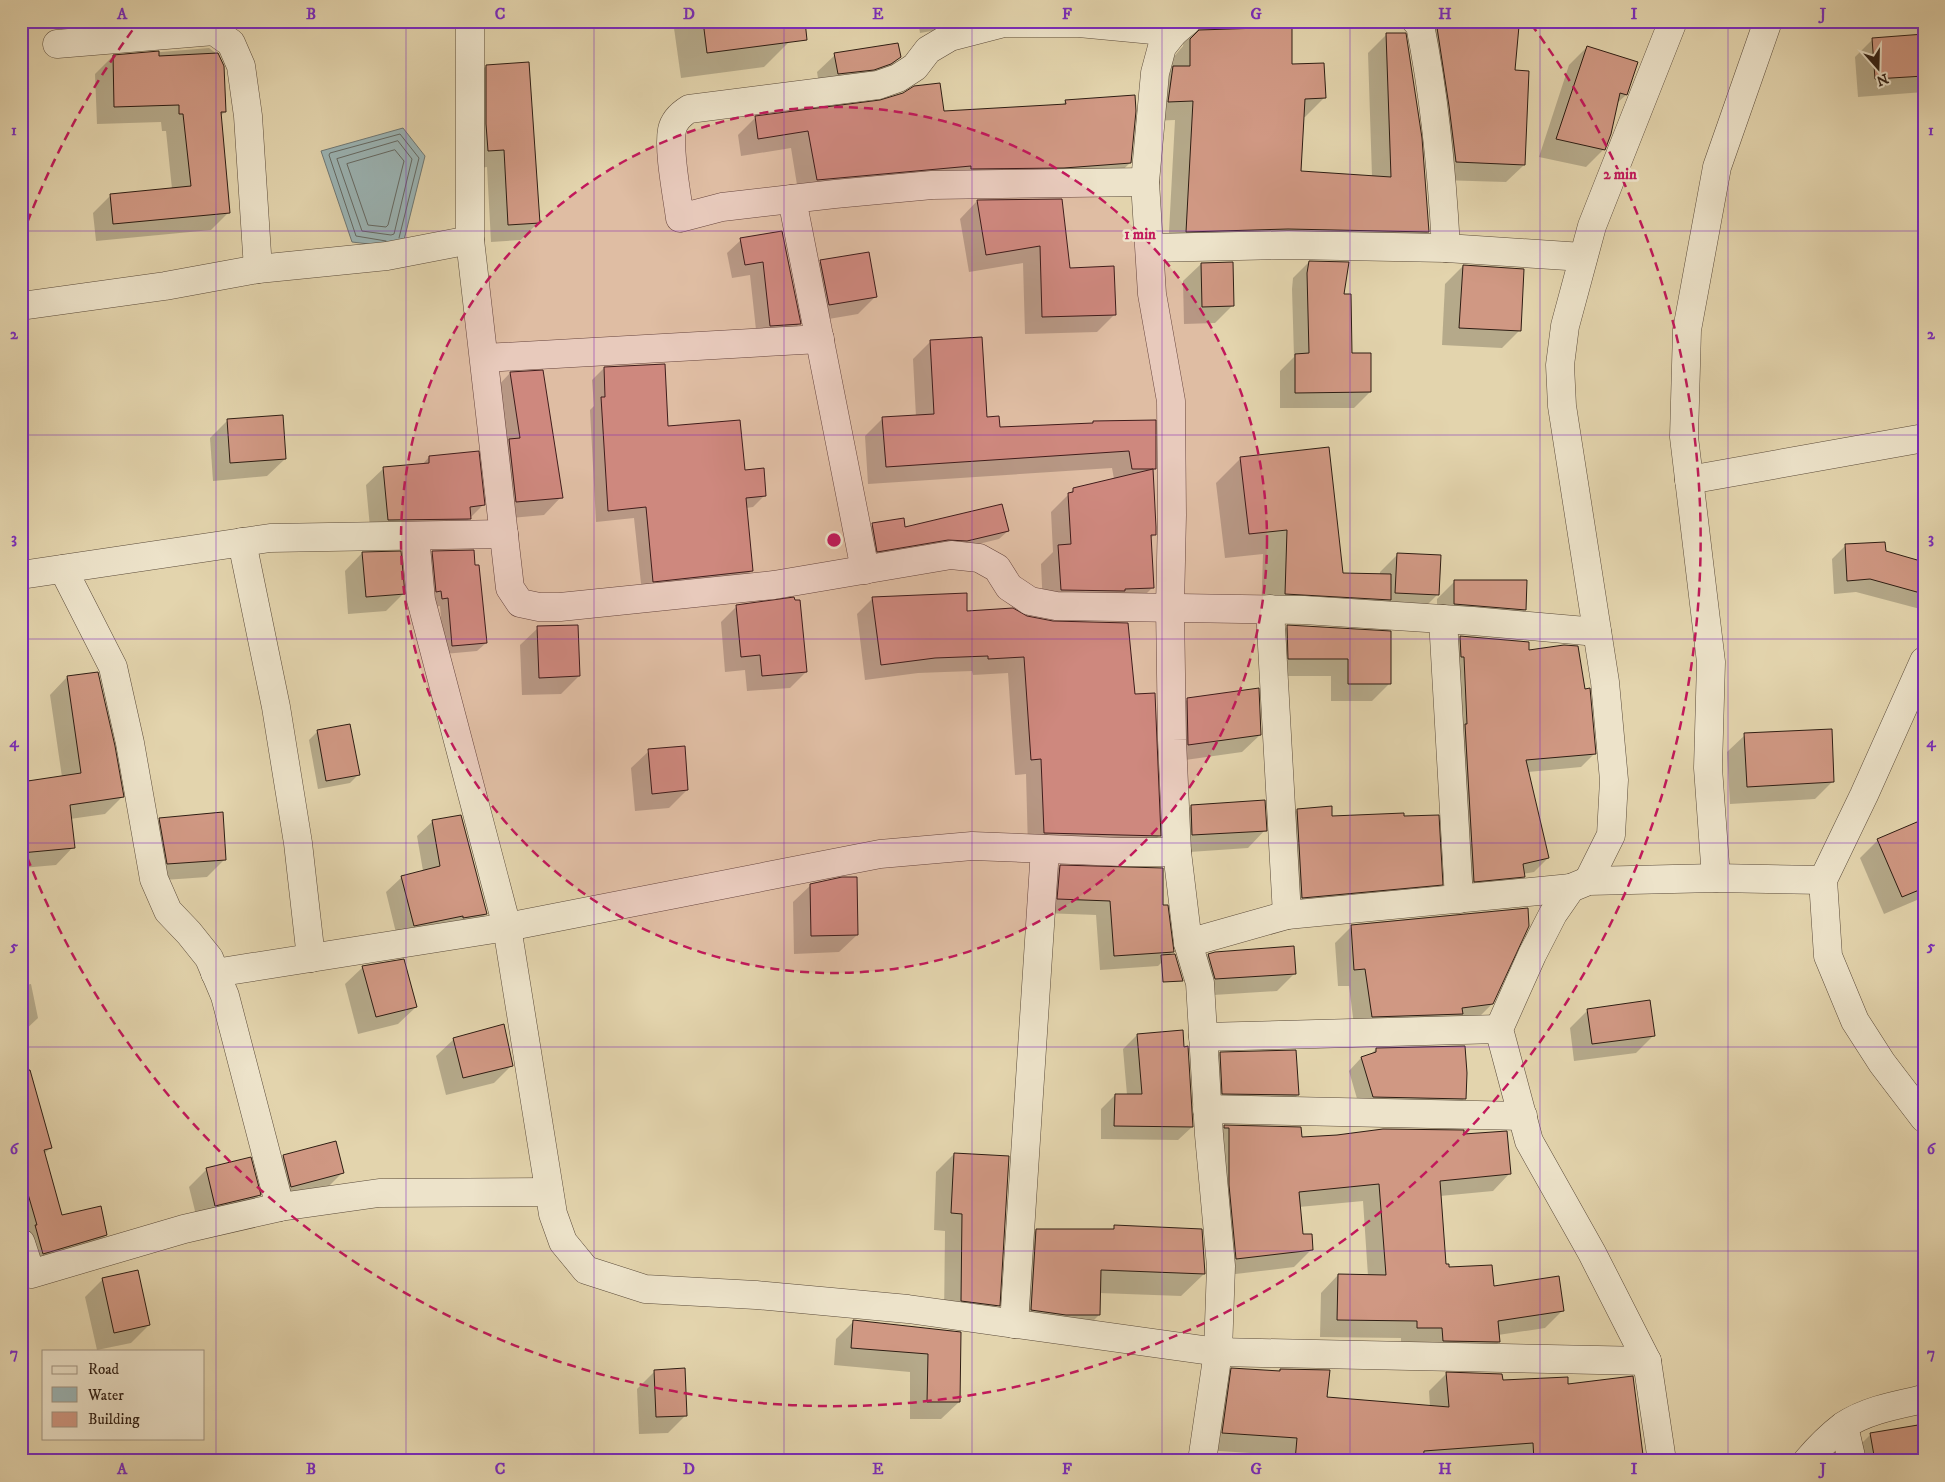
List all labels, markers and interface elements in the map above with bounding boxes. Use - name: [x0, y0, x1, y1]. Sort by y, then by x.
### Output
- text: A: [116, 4, 128, 24]
- text: B: [306, 4, 316, 24]
- text: C: [495, 4, 505, 24]
- text: D: [683, 4, 695, 24]
- text: E: [872, 4, 884, 24]
- text: F: [1062, 4, 1072, 24]
- text: G: [1250, 4, 1262, 24]
- text: H: [1438, 4, 1452, 24]
- text: I: [1631, 4, 1638, 24]
- text: J: [1818, 4, 1827, 24]
- north arrow: [1852, 42, 1902, 92]
- text: N: [1873, 69, 1891, 90]
- text: 1: [11, 120, 17, 140]
- text: 1: [1928, 120, 1934, 140]
- text: 2 min: [1603, 165, 1637, 184]
- text: 1 min: [1124, 225, 1156, 244]
- text: 2: [10, 324, 19, 344]
- text: 2: [1927, 324, 1936, 344]
- text: 3: [11, 528, 17, 548]
- text: 3: [1928, 528, 1934, 548]
- centre of rings: [825, 531, 843, 549]
- text: 4: [8, 732, 19, 752]
- text: 4: [1925, 732, 1936, 752]
- text: 5: [9, 936, 18, 956]
- text: 5: [1926, 936, 1935, 956]
- text: 6: [10, 1139, 20, 1159]
- text: 6: [1927, 1139, 1937, 1159]
- text: 7: [10, 1343, 18, 1363]
- text: 7: [1927, 1343, 1935, 1363]
- legend: [42, 1350, 205, 1440]
- text: Road: [88, 1360, 120, 1379]
- text: Water: [87, 1386, 124, 1405]
- text: Building: [88, 1410, 140, 1429]
- text: A: [116, 1459, 128, 1479]
- text: B: [306, 1459, 316, 1479]
- text: C: [495, 1459, 505, 1479]
- text: D: [683, 1459, 695, 1479]
- text: E: [872, 1459, 884, 1479]
- text: F: [1062, 1459, 1072, 1479]
- text: G: [1250, 1459, 1262, 1479]
- text: H: [1438, 1459, 1452, 1479]
- text: I: [1631, 1459, 1638, 1479]
- text: J: [1818, 1459, 1827, 1479]

